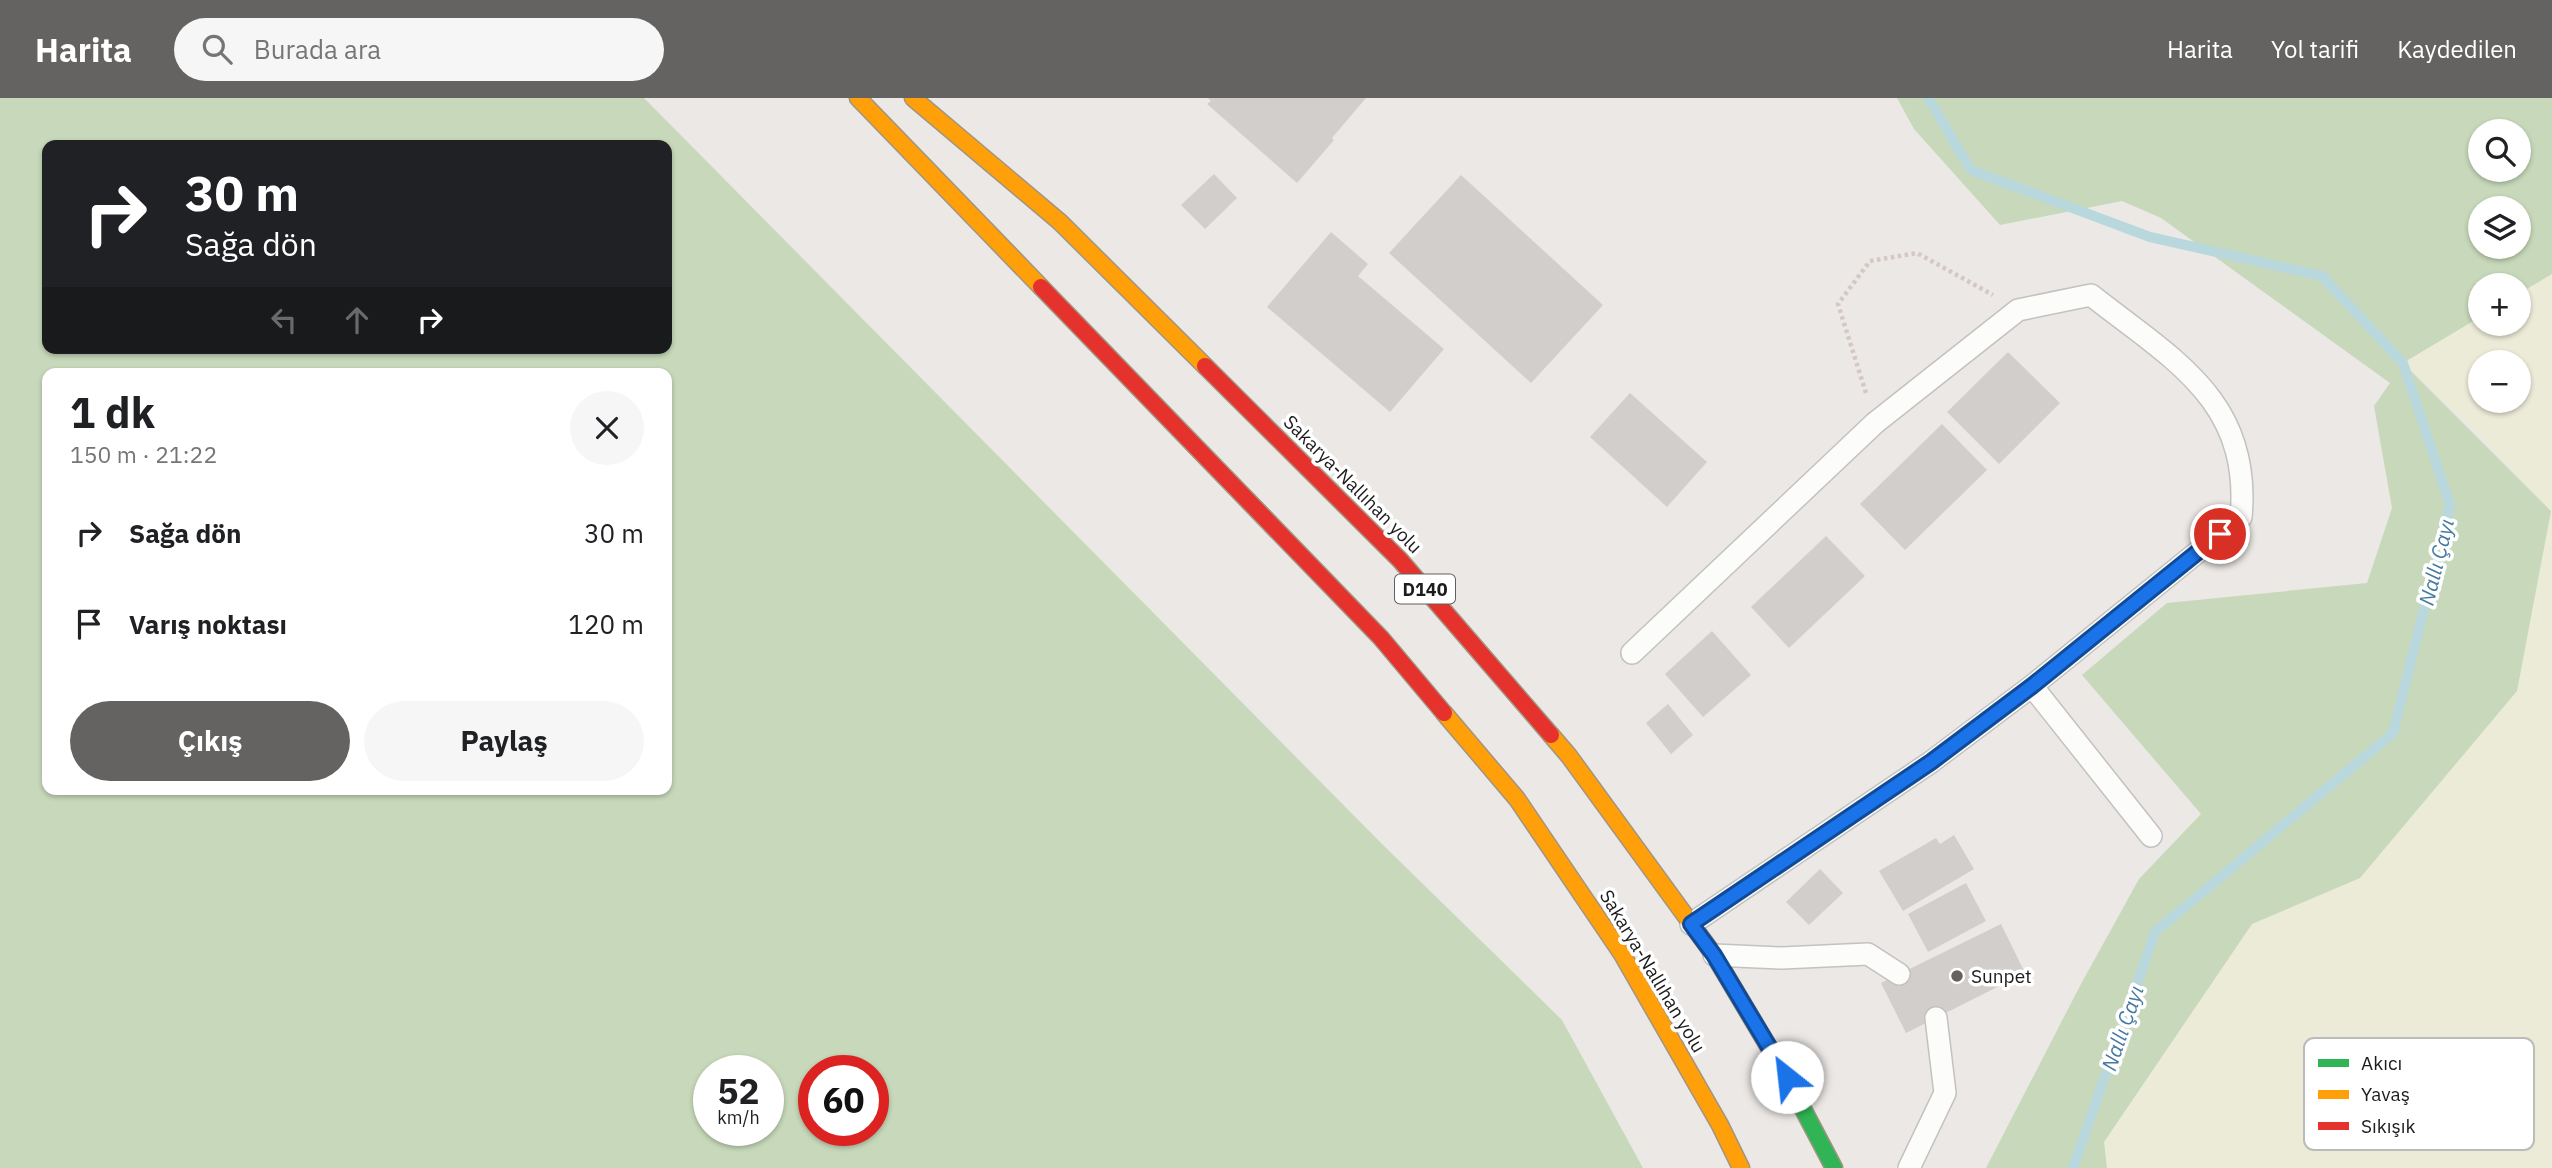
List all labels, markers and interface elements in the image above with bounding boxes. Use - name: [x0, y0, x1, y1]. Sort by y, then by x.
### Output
- search box: [174, 18, 664, 81]
- text: Harita: [35, 28, 132, 71]
- icon: search: [198, 30, 236, 68]
- text: Burada ara: [254, 32, 381, 66]
- text: Harita: [2167, 33, 2233, 65]
- text: Yol tarifi: [2271, 33, 2359, 65]
- text: Kaydedilen: [2397, 33, 2517, 65]
- map controls: [2468, 119, 2531, 413]
- button: search: [2468, 119, 2531, 182]
- text: 30 m: [185, 161, 299, 224]
- icon: right: [70, 168, 161, 259]
- button: layers: [2468, 196, 2531, 259]
- text: Sağa dön: [185, 223, 317, 265]
- button: +: [2468, 273, 2531, 336]
- icon: left: [265, 301, 303, 339]
- icon: ahead: [338, 301, 376, 339]
- icon: right: [411, 301, 449, 339]
- button: −: [2468, 350, 2531, 413]
- text: 1 dk: [70, 385, 155, 440]
- button: close: [570, 391, 644, 465]
- street label: Sakarya-Nallıhan yolu: [1279, 410, 1427, 558]
- text: 150 m · 21:22: [70, 439, 217, 469]
- pin: [2190, 504, 2250, 564]
- icon: right: [70, 514, 108, 552]
- icon: arrive: [2201, 515, 2239, 553]
- text: Sağa dön: [129, 516, 241, 550]
- text: 30 m: [584, 516, 644, 550]
- water label: Nallı Çayı: [2412, 516, 2460, 608]
- road number: D140: [1395, 574, 1455, 603]
- icon: arrive: [70, 605, 108, 643]
- text: Varış noktası: [129, 607, 287, 641]
- text: 120 m: [568, 607, 644, 641]
- button: Çıkış: [70, 701, 350, 781]
- button: Paylaş: [364, 701, 644, 781]
- street label: Sakarya-Nallıhan yolu: [1595, 885, 1711, 1057]
- place label: Sunpet: [1971, 964, 2032, 988]
- marker: Sunpet: [1949, 968, 1965, 984]
- water label: Nallı Çayı: [2094, 982, 2150, 1074]
- legend: [2304, 1038, 2534, 1150]
- position arrow: [1750, 1040, 1824, 1114]
- text: Akıcı: [2361, 1051, 2402, 1075]
- speed limit sign: 60: [798, 1055, 889, 1146]
- text: 52: [717, 1068, 760, 1114]
- text: Yavaş: [2361, 1082, 2410, 1106]
- text: km/h: [717, 1106, 760, 1129]
- text: Sıkışık: [2361, 1114, 2416, 1138]

